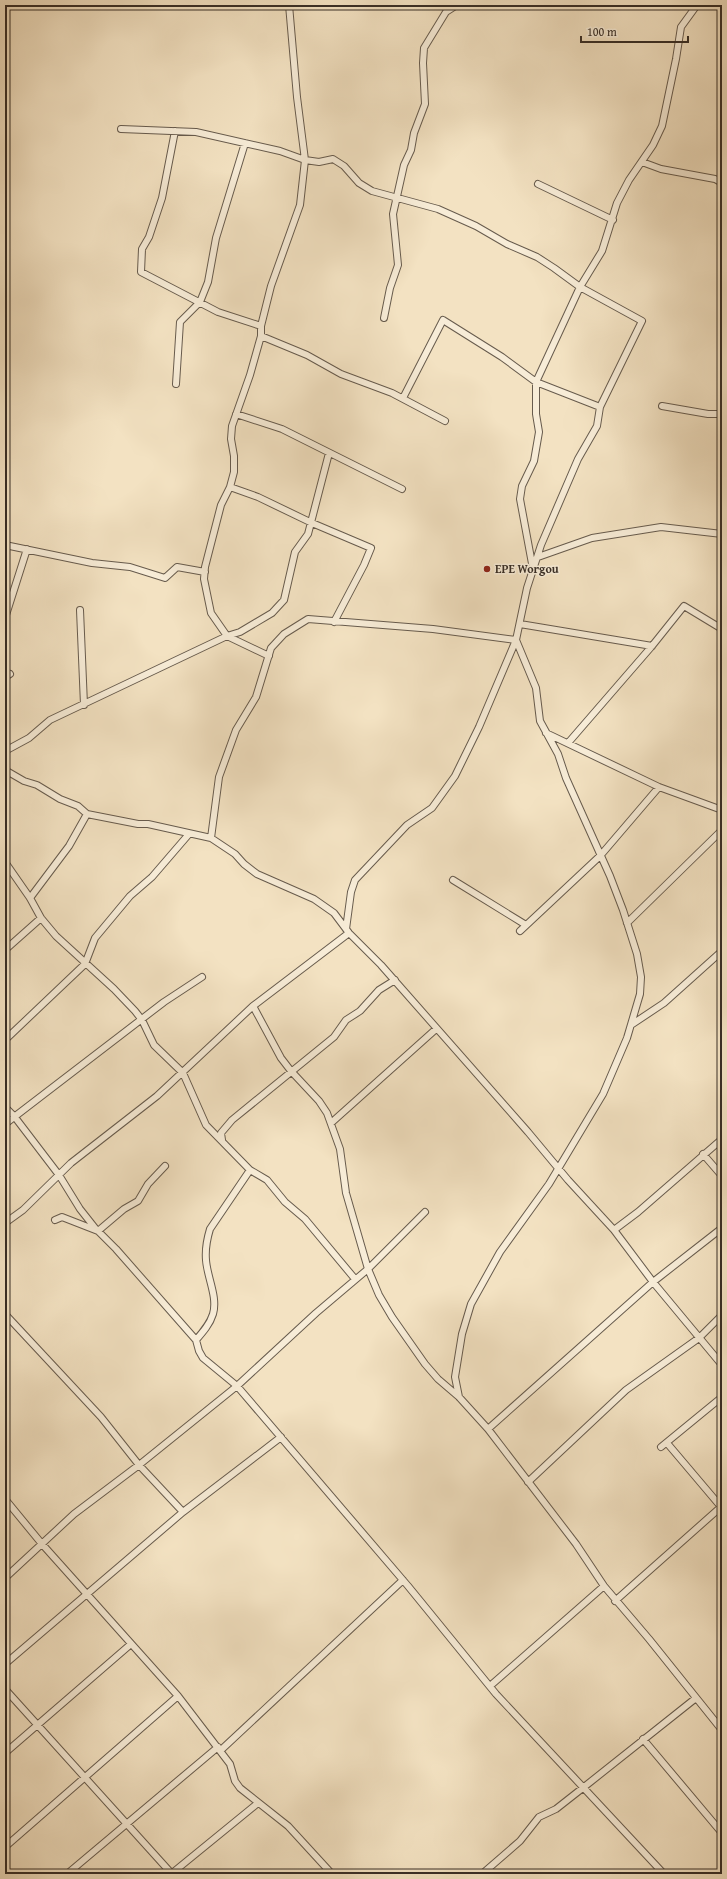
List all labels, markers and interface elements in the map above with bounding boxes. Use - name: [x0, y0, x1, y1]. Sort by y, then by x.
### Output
- scale bar: [581, 18, 688, 44]
- text: 100 m: [587, 23, 617, 40]
- place label: EPE Worgou: [495, 560, 559, 577]
- marker: EPE Worgou: [482, 564, 492, 574]

